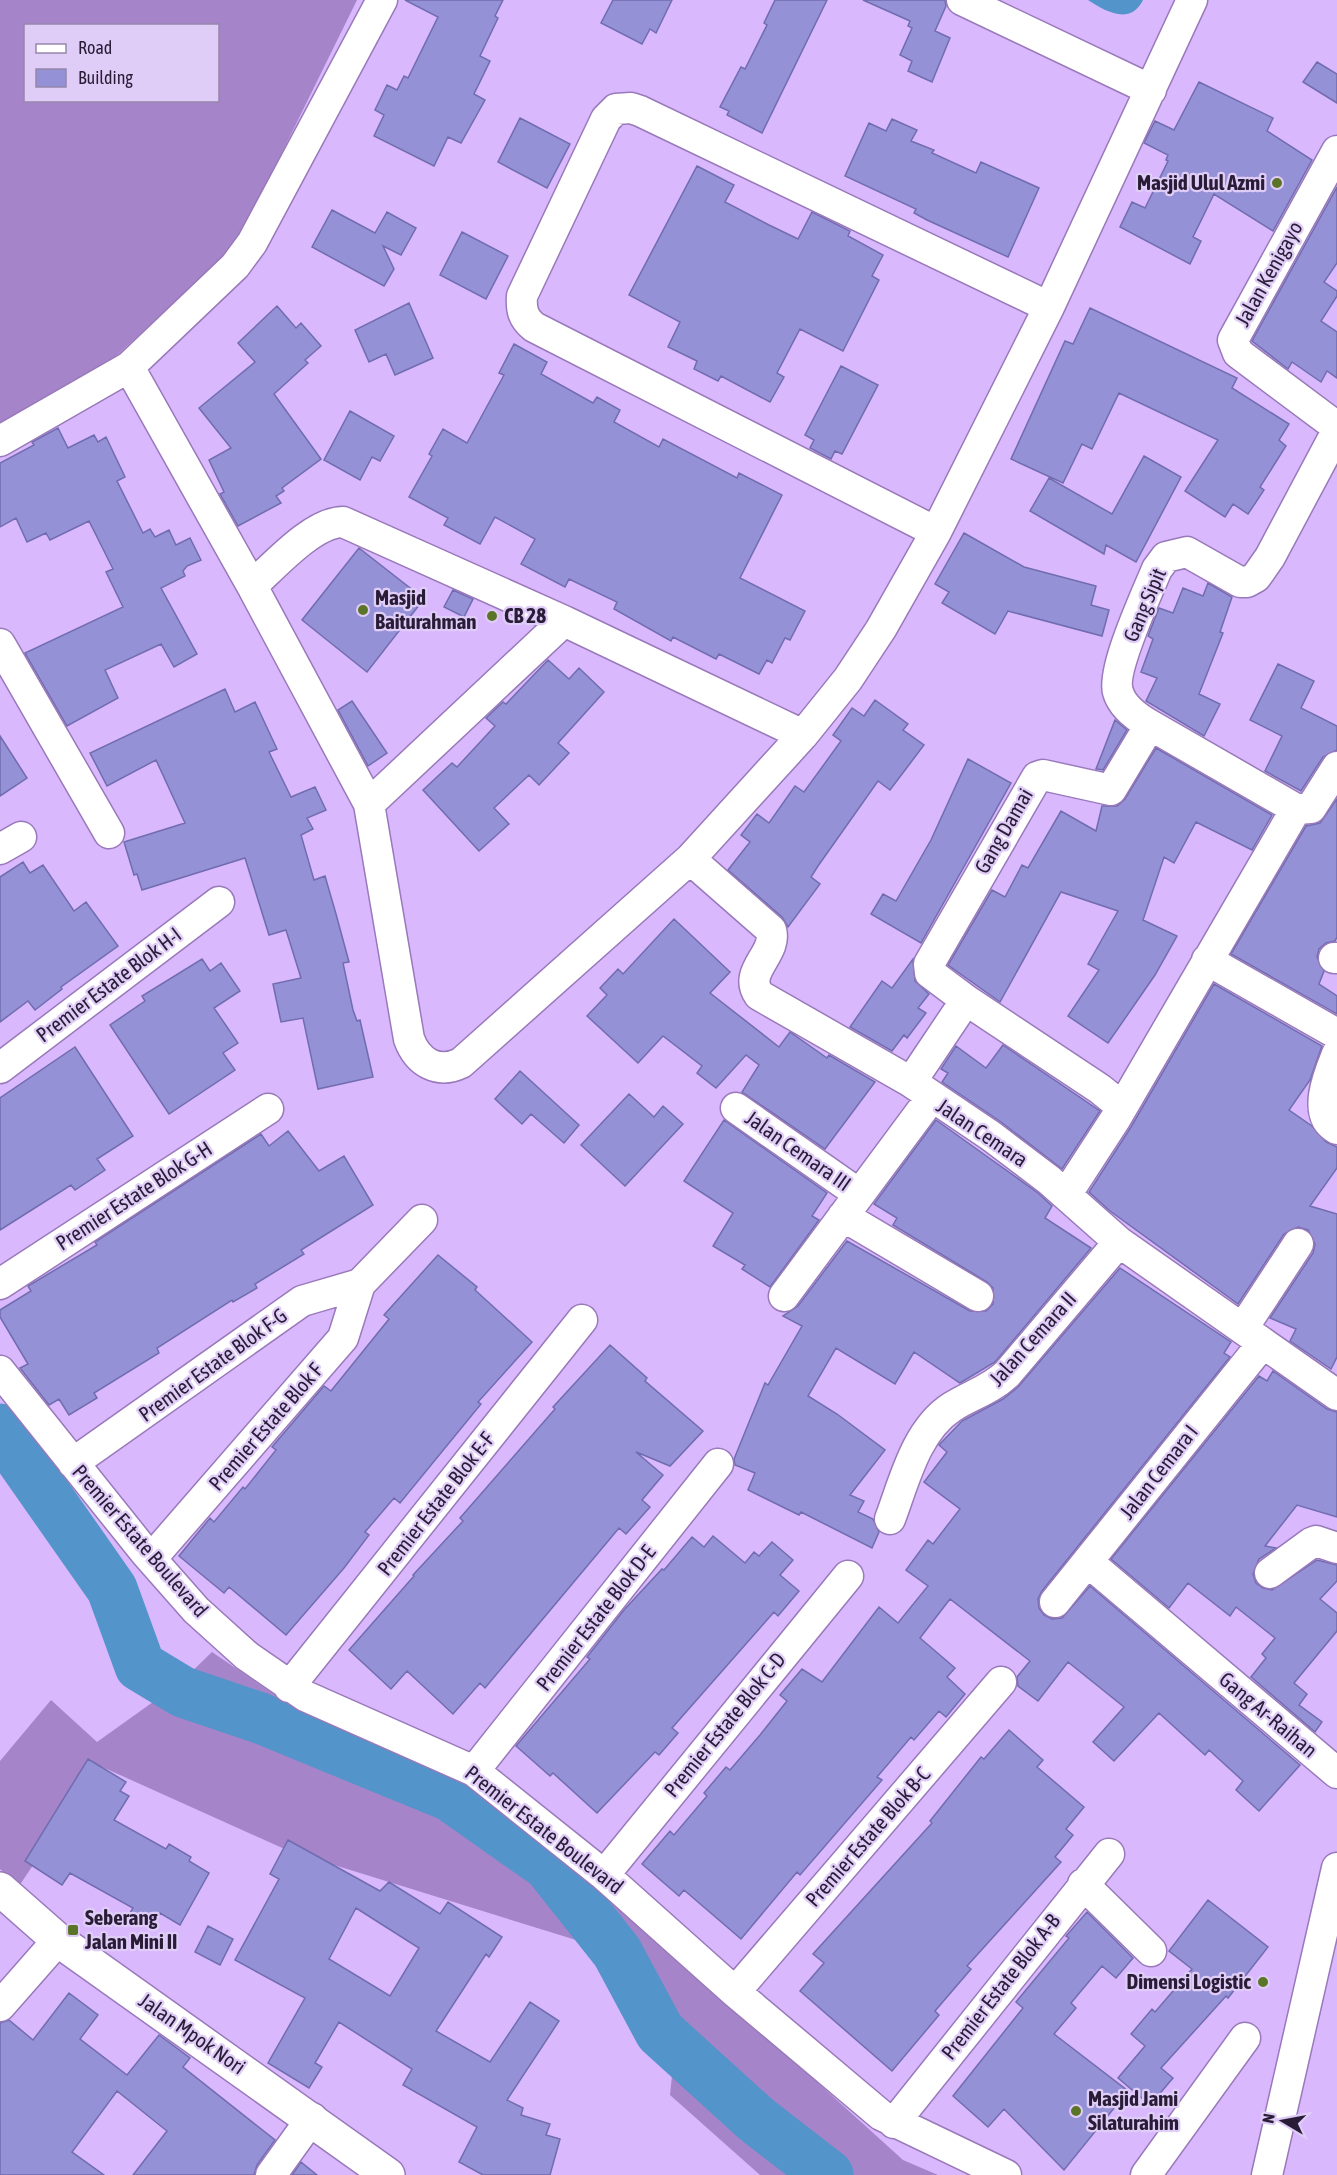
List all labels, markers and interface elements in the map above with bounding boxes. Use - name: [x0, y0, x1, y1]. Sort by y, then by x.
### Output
- legend: [24, 24, 219, 102]
- text: Road: [78, 37, 112, 58]
- text: Building: [78, 67, 133, 88]
- place label: Masjid Ulul Azmi: [1137, 170, 1265, 194]
- marker: Masjid Ulul Azmi: [1270, 176, 1284, 190]
- street label: Jalan Kenigayo: [1230, 217, 1307, 330]
- street label: Gang Sipit: [1118, 564, 1170, 645]
- place label: Masjid Baiturahman: [375, 585, 477, 633]
- marker: Masjid Baiturahman: [356, 603, 370, 617]
- place label: CB 28: [504, 603, 546, 627]
- marker: CB 28: [485, 609, 499, 623]
- street label: Gang Damai: [969, 784, 1037, 877]
- street label: Premier Estate Blok H-I: [31, 922, 186, 1046]
- street label: Jalan Cemara: [933, 1093, 1033, 1171]
- street label: Jalan Cemara III: [741, 1105, 856, 1195]
- street label: Premier Estate Blok G-H: [51, 1136, 216, 1254]
- street label: Jalan Cemara II: [984, 1287, 1081, 1390]
- street label: Premier Estate Blok F-G: [134, 1303, 292, 1427]
- street label: Premier Estate Blok F: [204, 1358, 328, 1496]
- street label: Jalan Cemara I: [1114, 1420, 1202, 1523]
- street label: Premier Estate Blok E-F: [372, 1427, 499, 1580]
- street label: Premier Estate Boulevard: [68, 1459, 213, 1621]
- street label: Premier Estate Blok D-E: [531, 1540, 660, 1695]
- street label: Premier Estate Blok C-D: [659, 1647, 790, 1801]
- street label: Gang Ar-Raihan: [1215, 1666, 1322, 1762]
- street label: Premier Estate Boulevard: [461, 1760, 628, 1898]
- street label: Premier Estate Blok B-C: [800, 1761, 935, 1911]
- place label: Seberang Jalan Mini II: [84, 1905, 177, 1953]
- street label: Premier Estate Blok A-B: [936, 1909, 1064, 2064]
- marker: Seberang Jalan Mini II: [66, 1923, 80, 1937]
- place label: Dimensi Logistic: [1127, 1969, 1251, 1993]
- marker: Dimensi Logistic: [1256, 1975, 1270, 1989]
- street label: Jalan Mpok Nori: [135, 1988, 250, 2079]
- place label: Masjid Jami Silaturahim: [1088, 2086, 1179, 2134]
- north arrow: [1253, 2091, 1313, 2151]
- marker: Masjid Jami Silaturahim: [1069, 2104, 1083, 2118]
- text: N: [1259, 2112, 1278, 2125]

